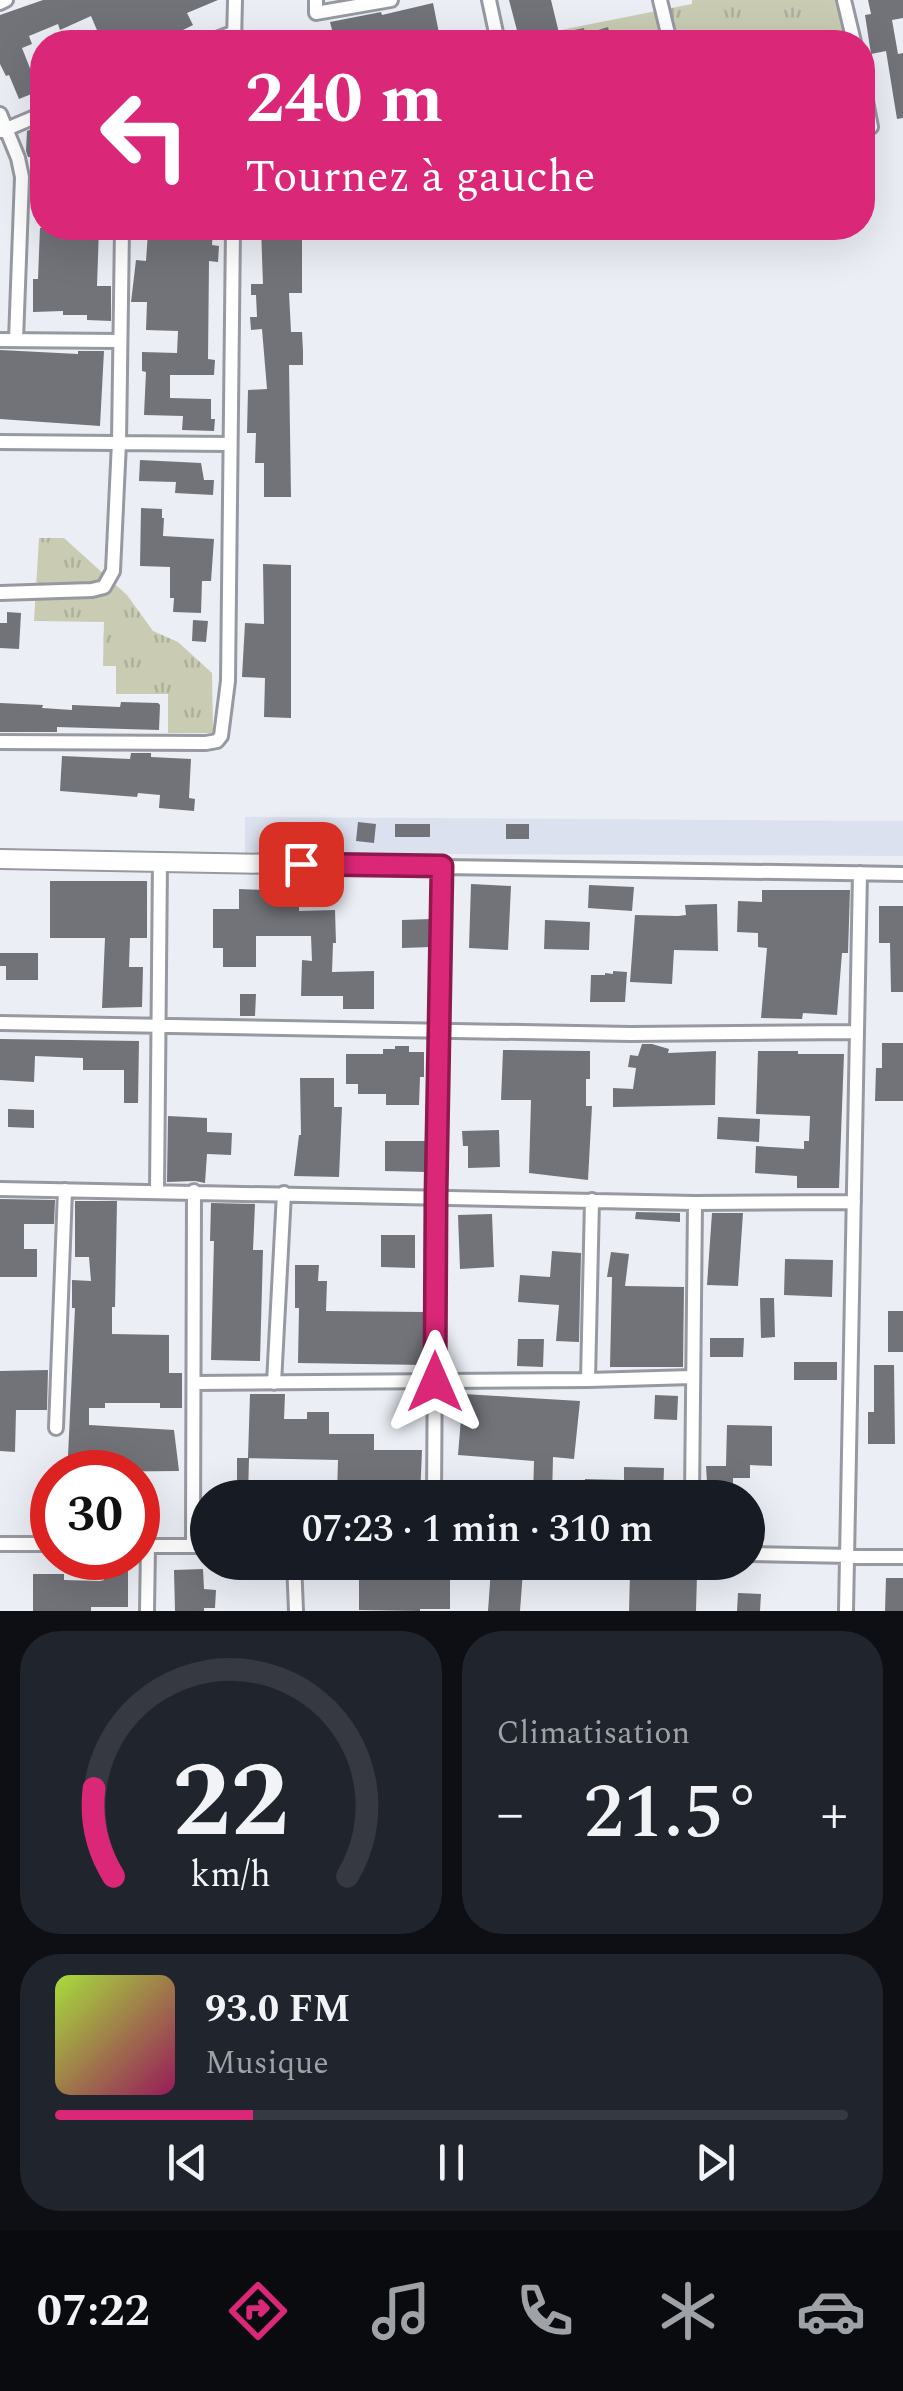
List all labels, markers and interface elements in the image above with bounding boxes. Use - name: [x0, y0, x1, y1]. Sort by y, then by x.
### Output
- text: 240 m: [245, 47, 443, 153]
- icon: left: [80, 70, 210, 200]
- text: Tournez à gauche: [245, 143, 596, 212]
- pin: [259, 822, 344, 907]
- icon: arrive: [274, 837, 329, 892]
- position arrow: [383, 1330, 487, 1434]
- speed limit sign: 30: [30, 1450, 160, 1580]
- text: 07:23 · 1 min · 310 m: [302, 1501, 653, 1559]
- text: Climatisation: [497, 1709, 690, 1758]
- text: 22: [172, 1724, 289, 1882]
- text: 21.5°: [583, 1757, 761, 1871]
- text: −: [497, 1773, 524, 1856]
- text: +: [820, 1773, 848, 1856]
- text: km/h: [191, 1848, 271, 1903]
- text: 93.0 FM: [205, 1981, 350, 2039]
- text: Musique: [205, 2039, 329, 2088]
- icon: previous: [160, 2135, 215, 2190]
- icon: pause: [424, 2135, 479, 2190]
- icon: next: [688, 2135, 743, 2190]
- icon: directions: [223, 2276, 293, 2346]
- icon: music: [366, 2276, 436, 2346]
- icon: phone: [510, 2276, 580, 2346]
- icon: climate: [653, 2276, 723, 2346]
- icon: car: [796, 2276, 866, 2346]
- text: 07:22: [37, 2277, 150, 2346]

